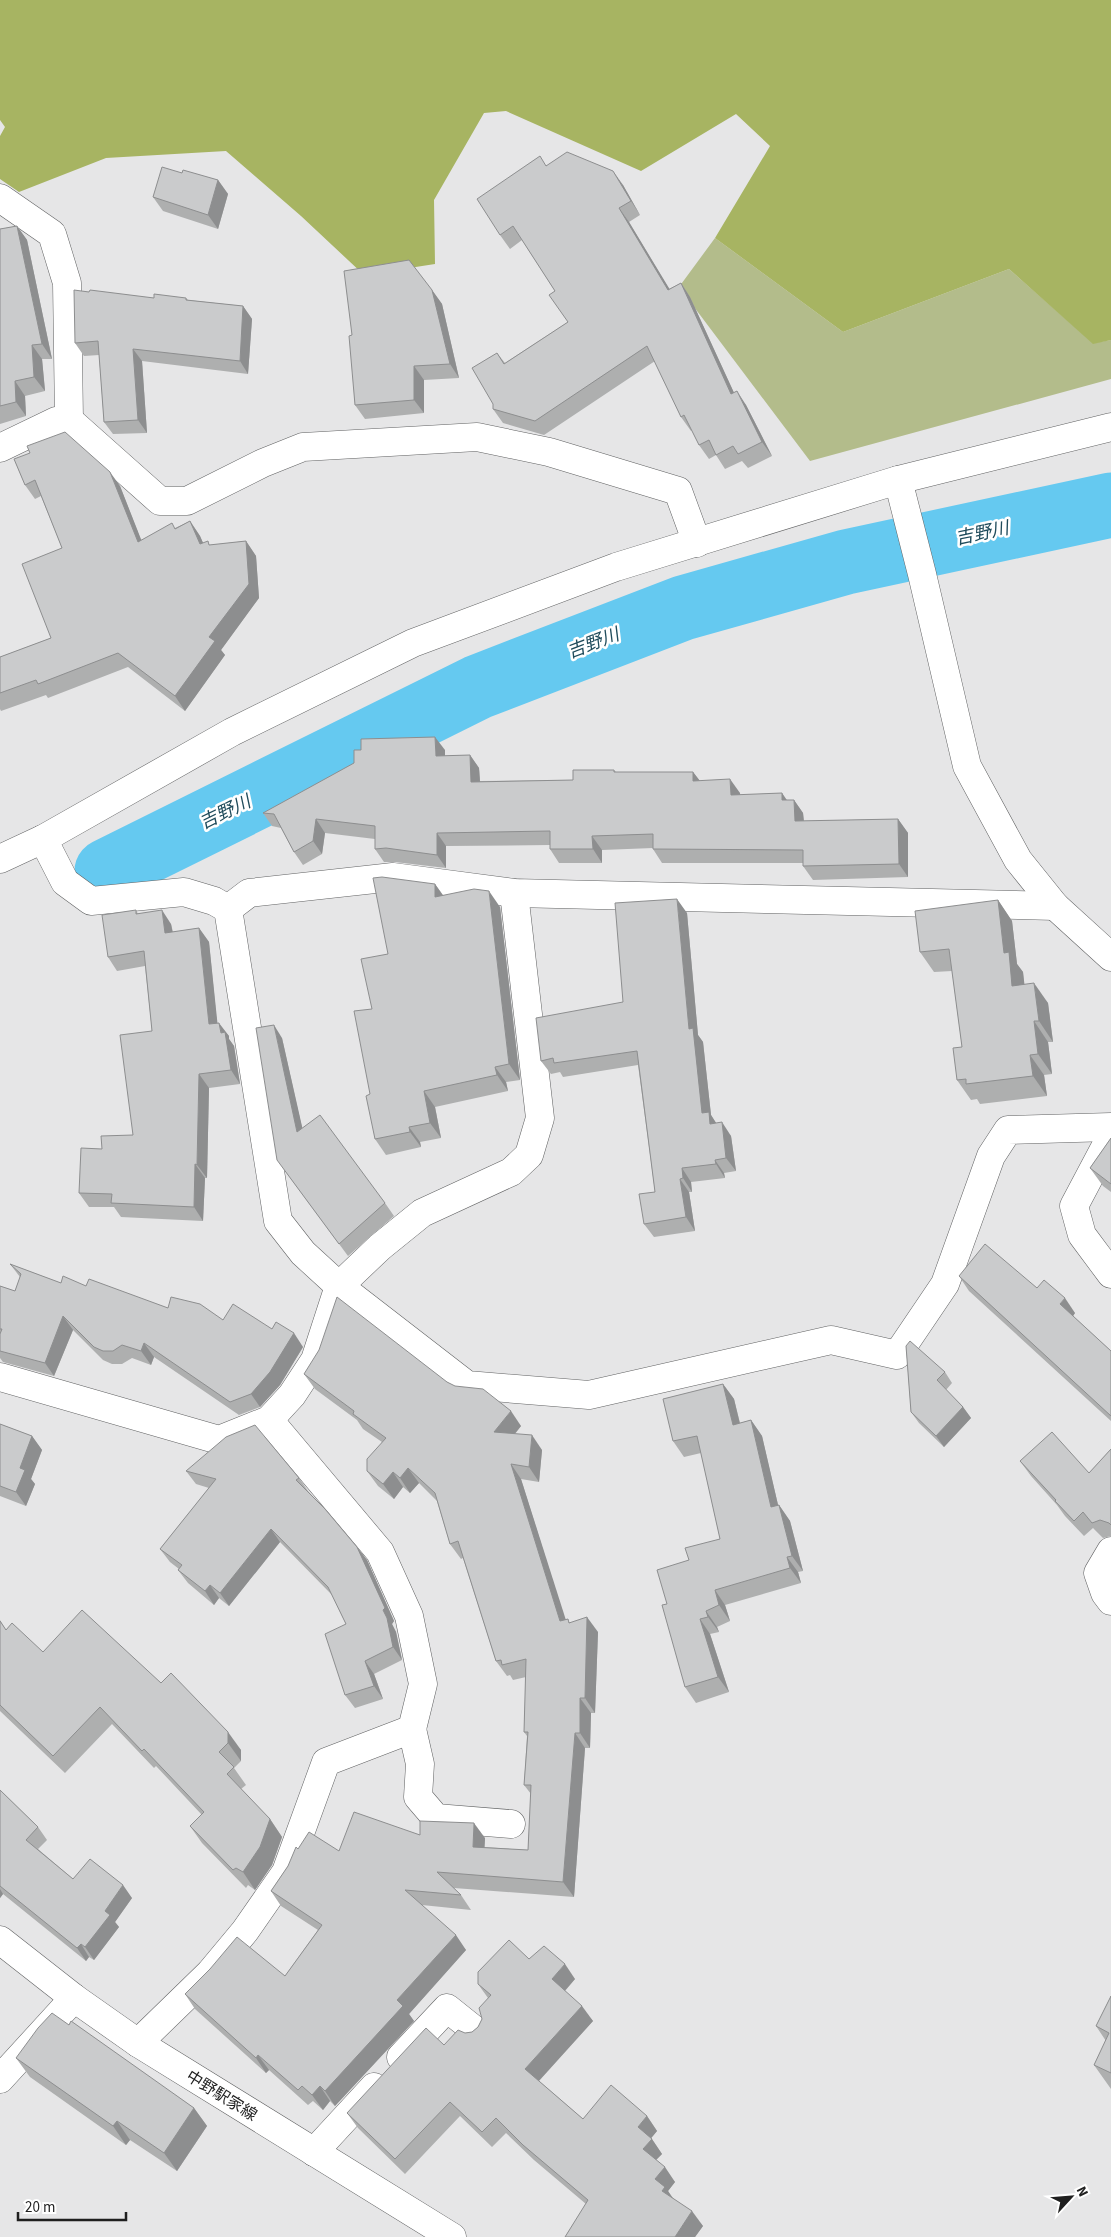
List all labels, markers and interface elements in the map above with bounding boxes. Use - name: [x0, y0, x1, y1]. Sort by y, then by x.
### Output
- water label: 吉野川: [953, 515, 1013, 551]
- water label: 吉野川: [563, 621, 625, 665]
- water label: 吉野川: [195, 789, 257, 836]
- street label: 中野駅家線: [182, 2065, 261, 2126]
- north arrow: [1046, 2172, 1096, 2222]
- text: N: [1071, 2183, 1093, 2200]
- scale bar: [18, 2190, 125, 2222]
- text: 20 m: [25, 2197, 55, 2218]

